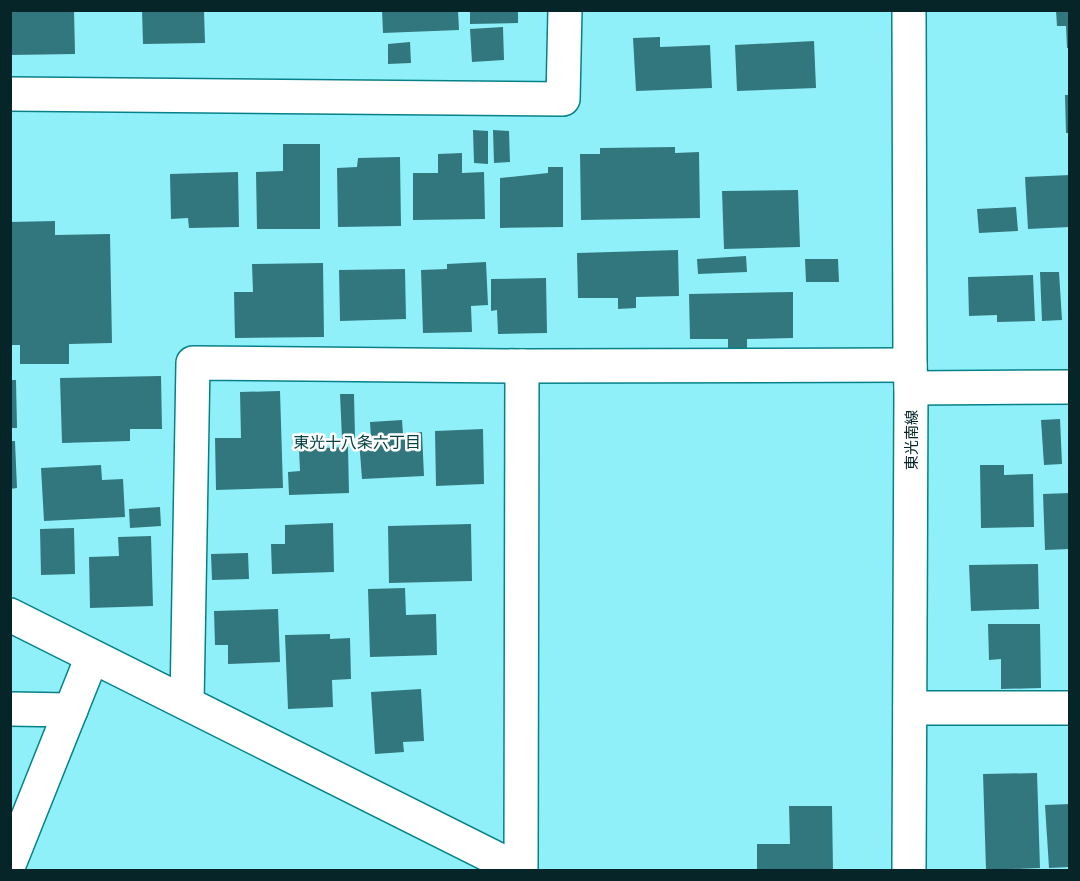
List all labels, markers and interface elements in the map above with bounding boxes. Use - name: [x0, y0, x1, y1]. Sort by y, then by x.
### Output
- street label: 東光南線: [902, 410, 921, 470]
- district label: 東光十八条六丁目: [293, 432, 421, 452]

